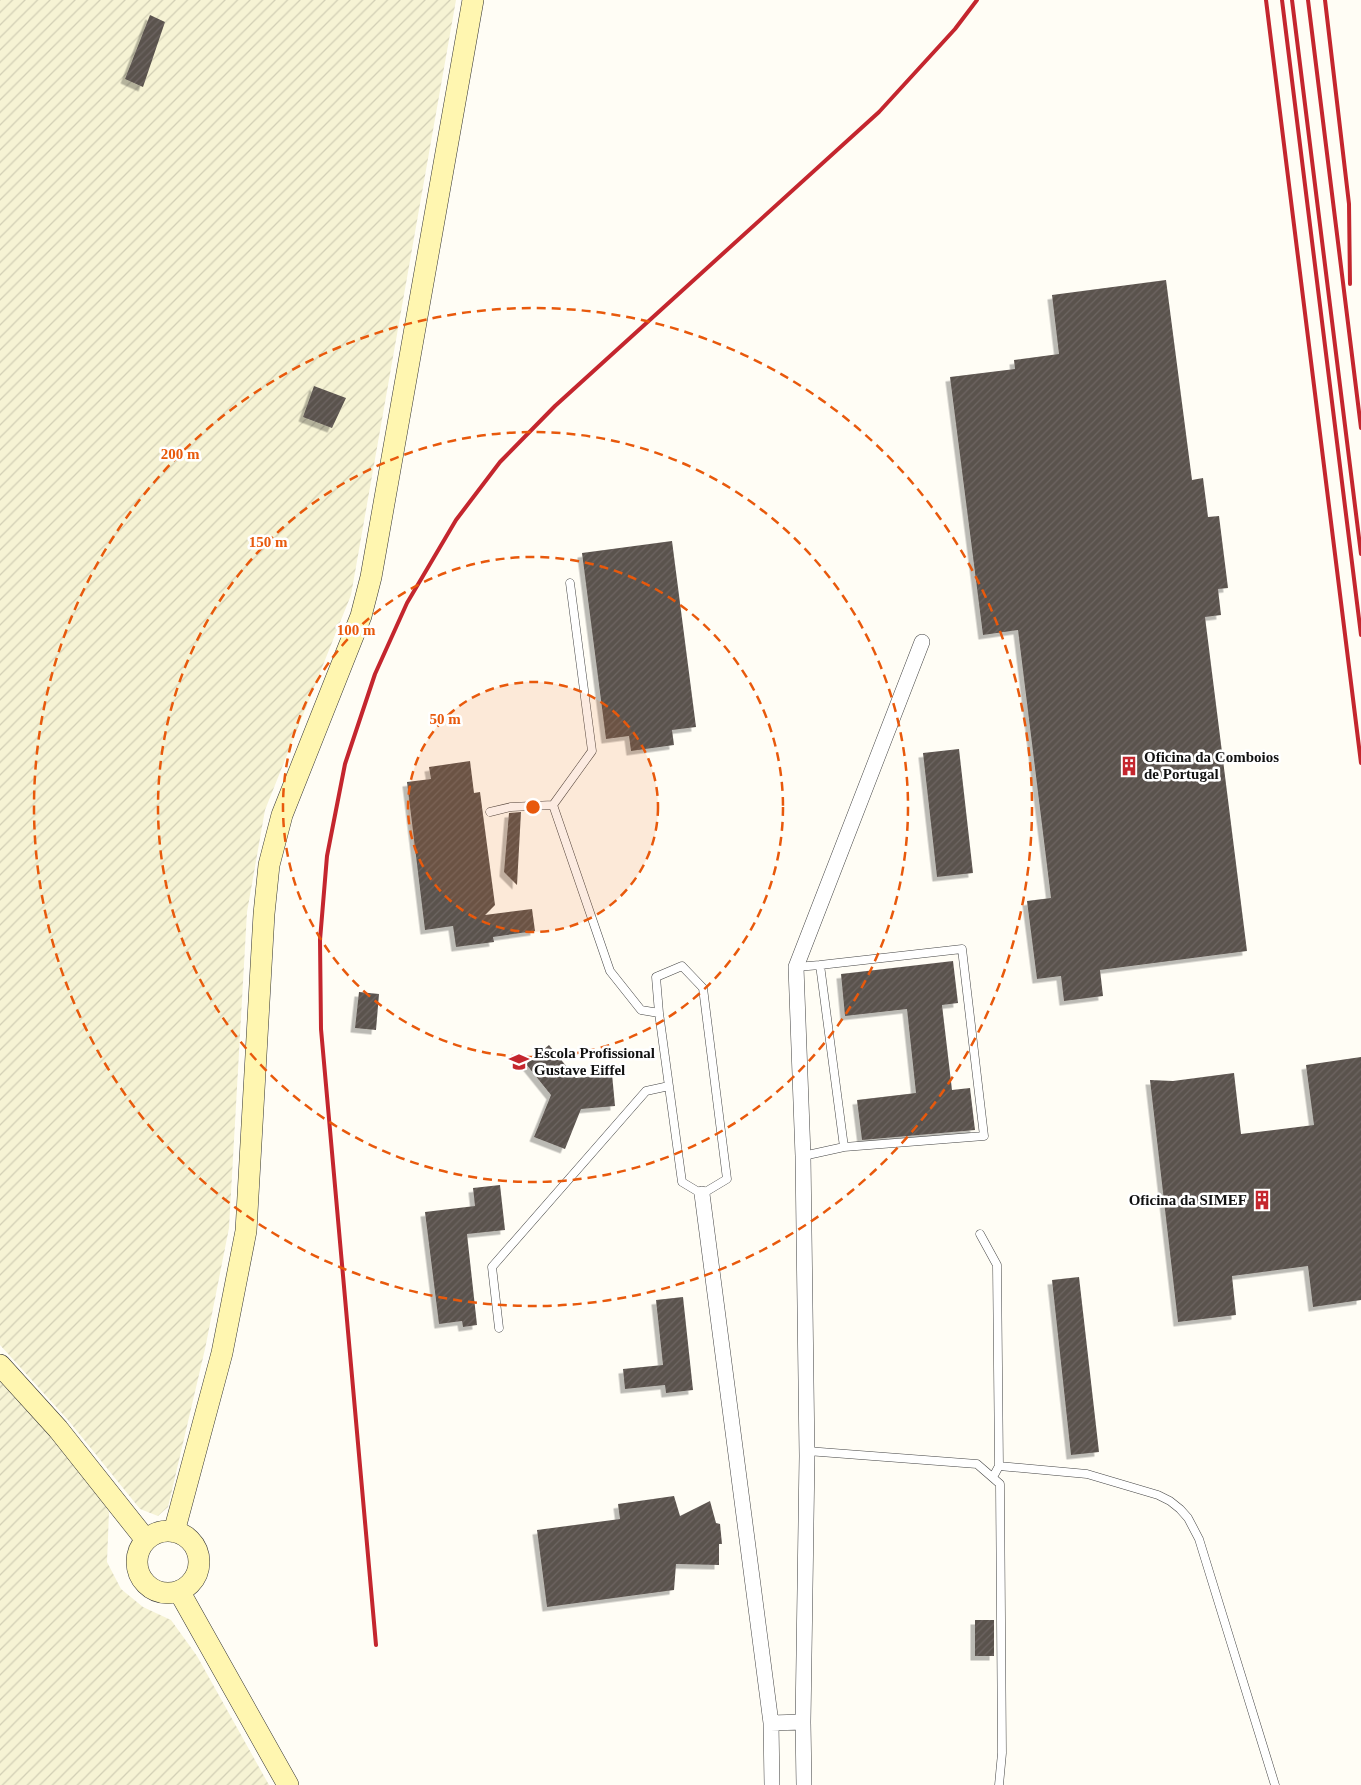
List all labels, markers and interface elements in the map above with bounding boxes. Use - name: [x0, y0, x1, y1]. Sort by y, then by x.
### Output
- text: 200 m: [161, 446, 200, 462]
- text: 150 m: [249, 534, 288, 550]
- text: 100 m: [337, 622, 376, 638]
- text: 50 m: [429, 711, 461, 727]
- place label: Oficina da Comboios de Portugal: [1144, 749, 1279, 782]
- building icon: Oficina da Comboios de Portugal: [1118, 755, 1140, 777]
- centre of rings: [524, 798, 542, 816]
- place label: Escola Profissional Gustave Eiffel: [534, 1045, 655, 1078]
- school or university icon: Escola Profissional Gustave Eiffel: [508, 1051, 530, 1073]
- building icon: Oficina da SIMEF: [1251, 1189, 1273, 1211]
- place label: Oficina da SIMEF: [1129, 1192, 1247, 1208]

